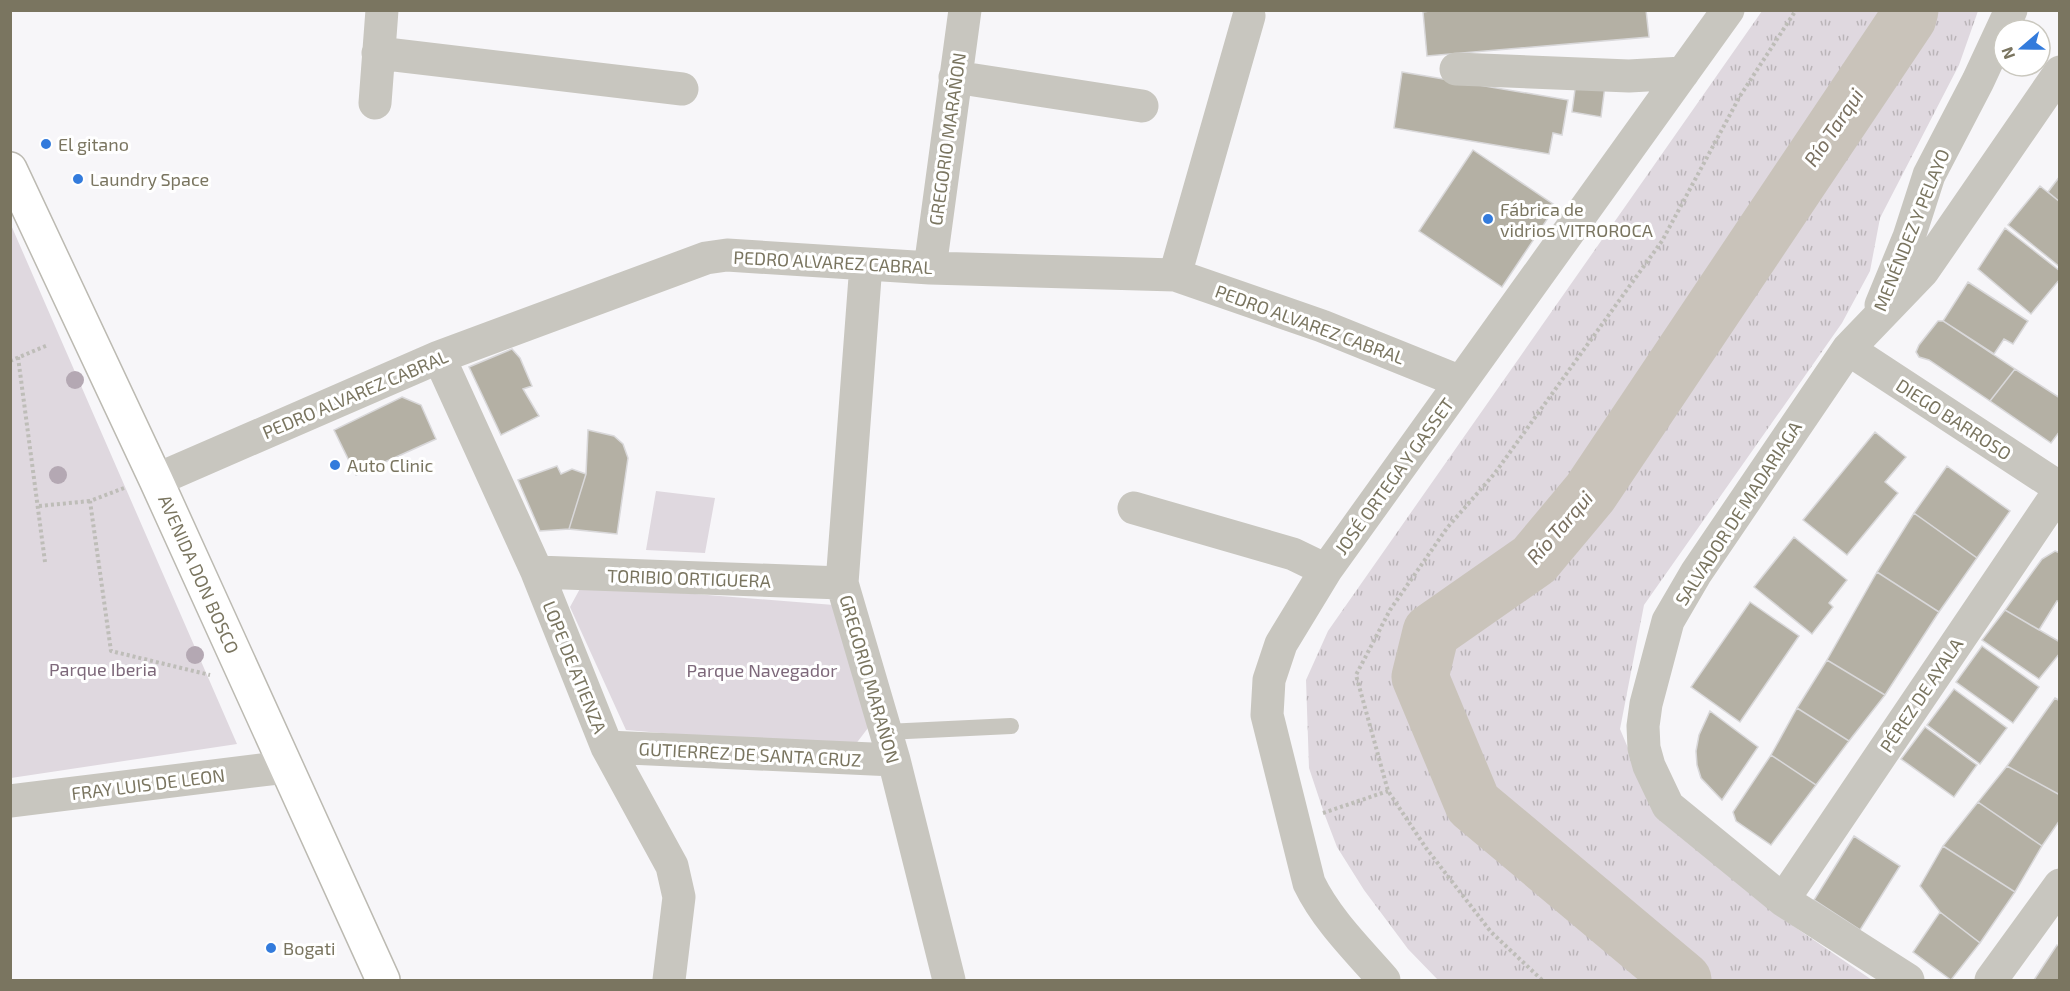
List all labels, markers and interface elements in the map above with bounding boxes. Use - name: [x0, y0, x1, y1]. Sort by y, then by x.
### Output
- north arrow: [1992, 18, 2052, 78]
- text: N: [1997, 45, 2018, 62]
- street label: GREGORIO MARAÑON: [924, 51, 970, 227]
- water label: Río Tarqui: [1798, 83, 1868, 171]
- place label: El gitano: [58, 133, 129, 155]
- marker: El gitano: [39, 137, 53, 151]
- street label: MENÉNDEZ Y PELAYO: [1868, 146, 1954, 314]
- place label: Laundry Space: [90, 168, 209, 190]
- marker: Laundry Space: [71, 172, 85, 186]
- place label: Fábrica de vidrios VITROROCA: [1500, 198, 1654, 241]
- marker: Fábrica de vidrios VITROROCA: [1481, 212, 1495, 226]
- street label: PEDRO ALVAREZ CABRAL: [733, 246, 933, 278]
- street label: PEDRO ALVAREZ CABRAL: [1212, 280, 1408, 368]
- street label: PEDRO ALVAREZ CABRAL: [259, 345, 451, 443]
- street label: DIEGO BARROSO: [1892, 374, 2016, 464]
- street label: JOSÉ ORTEGA Y GASSET: [1330, 393, 1459, 559]
- street label: SALVADOR DE MADARIAGA: [1670, 416, 1806, 609]
- place label: Auto Clinic: [347, 454, 434, 476]
- marker: Auto Clinic: [328, 458, 342, 472]
- water label: Río Tarqui: [1521, 486, 1597, 568]
- street label: AVENIDA DON BOSCO: [154, 491, 244, 657]
- street label: TORIBIO ORTIGUERA: [607, 564, 772, 592]
- street label: GREGORIO MARAÑON: [835, 592, 905, 766]
- street label: LOPE DE ATIENZA: [538, 598, 612, 737]
- street label: PÉREZ DE AYALA: [1875, 633, 1968, 756]
- park label: Parque Iberia: [49, 658, 157, 680]
- park label: Parque Navegador: [687, 659, 837, 681]
- street label: GUTIERREZ DE SANTA CRUZ: [638, 737, 862, 771]
- street label: FRAY LUIS DE LEON: [70, 764, 226, 804]
- place label: Bogati: [283, 937, 336, 959]
- marker: Bogati: [264, 941, 278, 955]

